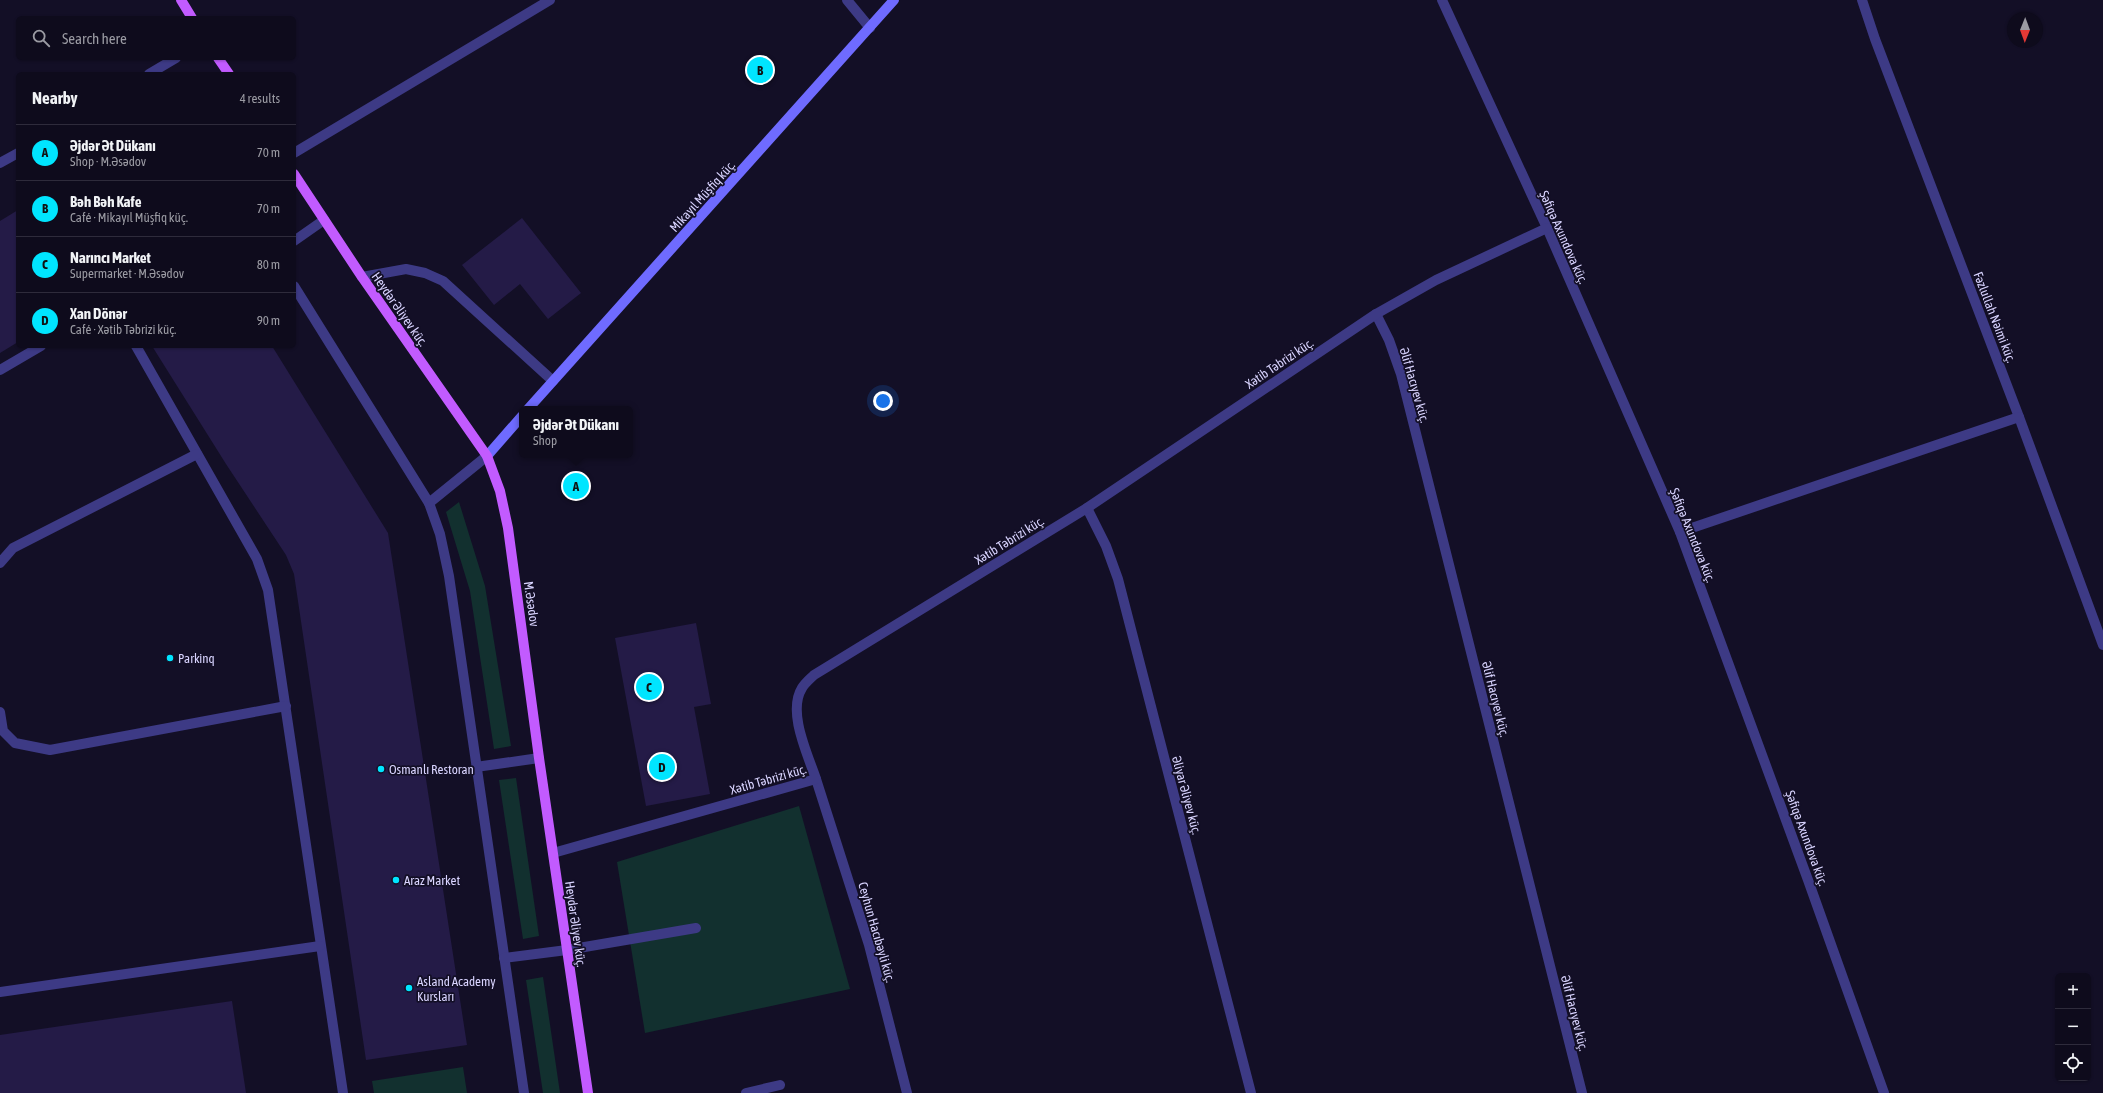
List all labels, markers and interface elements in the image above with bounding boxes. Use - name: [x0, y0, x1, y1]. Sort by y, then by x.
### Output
- north arrow: [2007, 12, 2043, 48]
- search box: [16, 16, 296, 60]
- icon: search: [30, 27, 52, 49]
- text: Search here: [62, 30, 127, 47]
- pin: B: [747, 55, 773, 85]
- text: Nearby: [32, 88, 78, 108]
- text: 4 results: [240, 91, 280, 106]
- text: Əjdər Ət Dükanı: [70, 137, 156, 154]
- text: A: [42, 145, 48, 160]
- text: 70 m: [257, 145, 280, 160]
- text: Shop · M.Əsədov: [70, 154, 146, 169]
- street label: Mikayıl Müşfiq küç.: [667, 158, 738, 235]
- street label: Şəfiqə Axundova küç.: [1536, 188, 1591, 286]
- text: Bəh Bəh Kafe: [70, 193, 141, 210]
- text: B: [42, 201, 48, 216]
- text: 70 m: [257, 201, 280, 216]
- text: Café · Mikayıl Müşfiq küç.: [70, 210, 188, 225]
- text: Narıncı Market: [70, 249, 151, 266]
- text: C: [42, 257, 48, 272]
- text: 80 m: [257, 257, 280, 272]
- text: Supermarket · M.Əsədov: [70, 266, 184, 281]
- street label: Heydər Əliyev küç.: [369, 269, 431, 349]
- street label: Fəzlullah Nəimi küç.: [1970, 270, 2019, 365]
- text: Xan Dönər: [70, 305, 127, 322]
- text: D: [41, 313, 49, 328]
- text: 90 m: [257, 313, 280, 328]
- text: Café · Xətib Təbrizi küç.: [70, 322, 176, 337]
- street label: Xətib Təbrizi küç.: [1242, 335, 1316, 392]
- street label: Əlif Hacıyev küç.: [1397, 346, 1432, 424]
- your location: [873, 391, 893, 411]
- popup: [519, 406, 633, 458]
- text: Əjdər Ət Dükanı: [533, 416, 619, 433]
- text: Shop: [533, 433, 557, 448]
- pin: A: [563, 471, 589, 501]
- street label: Şəfiqə Axundova küç.: [1667, 486, 1718, 585]
- street label: Xətib Təbrizi küç.: [972, 513, 1047, 568]
- street label: M.Əsədov: [521, 580, 542, 628]
- place label: Parkinq: [178, 651, 215, 666]
- marker: Parkinq: [165, 653, 175, 663]
- street label: Əlif Hacıyev küç.: [1479, 660, 1512, 738]
- pin: C: [636, 672, 662, 702]
- pin: D: [649, 752, 675, 782]
- street label: Əliyar Əliyev küç.: [1169, 754, 1204, 836]
- street label: Xətib Təbrizi küç.: [728, 761, 808, 798]
- place label: Osmanlı Restoran: [389, 762, 474, 777]
- marker: Osmanlı Restoran: [376, 764, 386, 774]
- street label: Şəfiqə Axundova küç.: [1782, 788, 1831, 888]
- place label: Araz Market: [404, 873, 460, 888]
- marker: Araz Market: [391, 875, 401, 885]
- street label: Heydər Əliyev küç.: [562, 880, 589, 968]
- street label: Ceyhun Hacıbəyli küç.: [855, 880, 898, 984]
- map controls: [2055, 973, 2091, 1081]
- button: +: [2055, 973, 2091, 1009]
- place label: Asland Academy Kursları: [417, 974, 496, 1004]
- street label: Əlif Hacıyev küç.: [1558, 974, 1591, 1052]
- marker: Asland Academy Kursları: [404, 983, 414, 993]
- button: −: [2055, 1009, 2091, 1045]
- button: locate: [2055, 1045, 2091, 1081]

